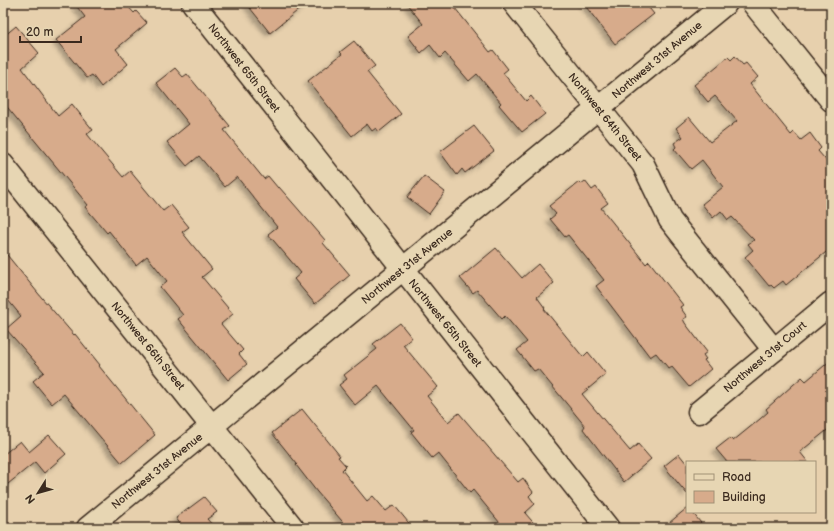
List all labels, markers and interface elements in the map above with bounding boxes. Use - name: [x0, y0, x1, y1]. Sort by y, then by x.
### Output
- scale bar: [20, 18, 81, 44]
- street label: Northwest 31st Avenue: [609, 18, 705, 101]
- street label: Northwest 65th Street: [205, 21, 283, 115]
- text: 20 m: [26, 25, 53, 40]
- street label: Northwest 64th Street: [566, 70, 645, 164]
- street label: Northwest 31st Avenue: [359, 225, 455, 307]
- street label: Northwest 65th Street: [406, 277, 485, 370]
- street label: Northwest 66th Street: [109, 299, 188, 393]
- street label: Northwest 31st Court: [721, 318, 809, 395]
- street label: Northwest 31st Avenue: [109, 430, 205, 512]
- legend: [686, 461, 816, 513]
- text: Road: [722, 470, 751, 485]
- north arrow: [18, 473, 58, 513]
- text: Building: [722, 490, 766, 505]
- text: N: [23, 492, 38, 506]

